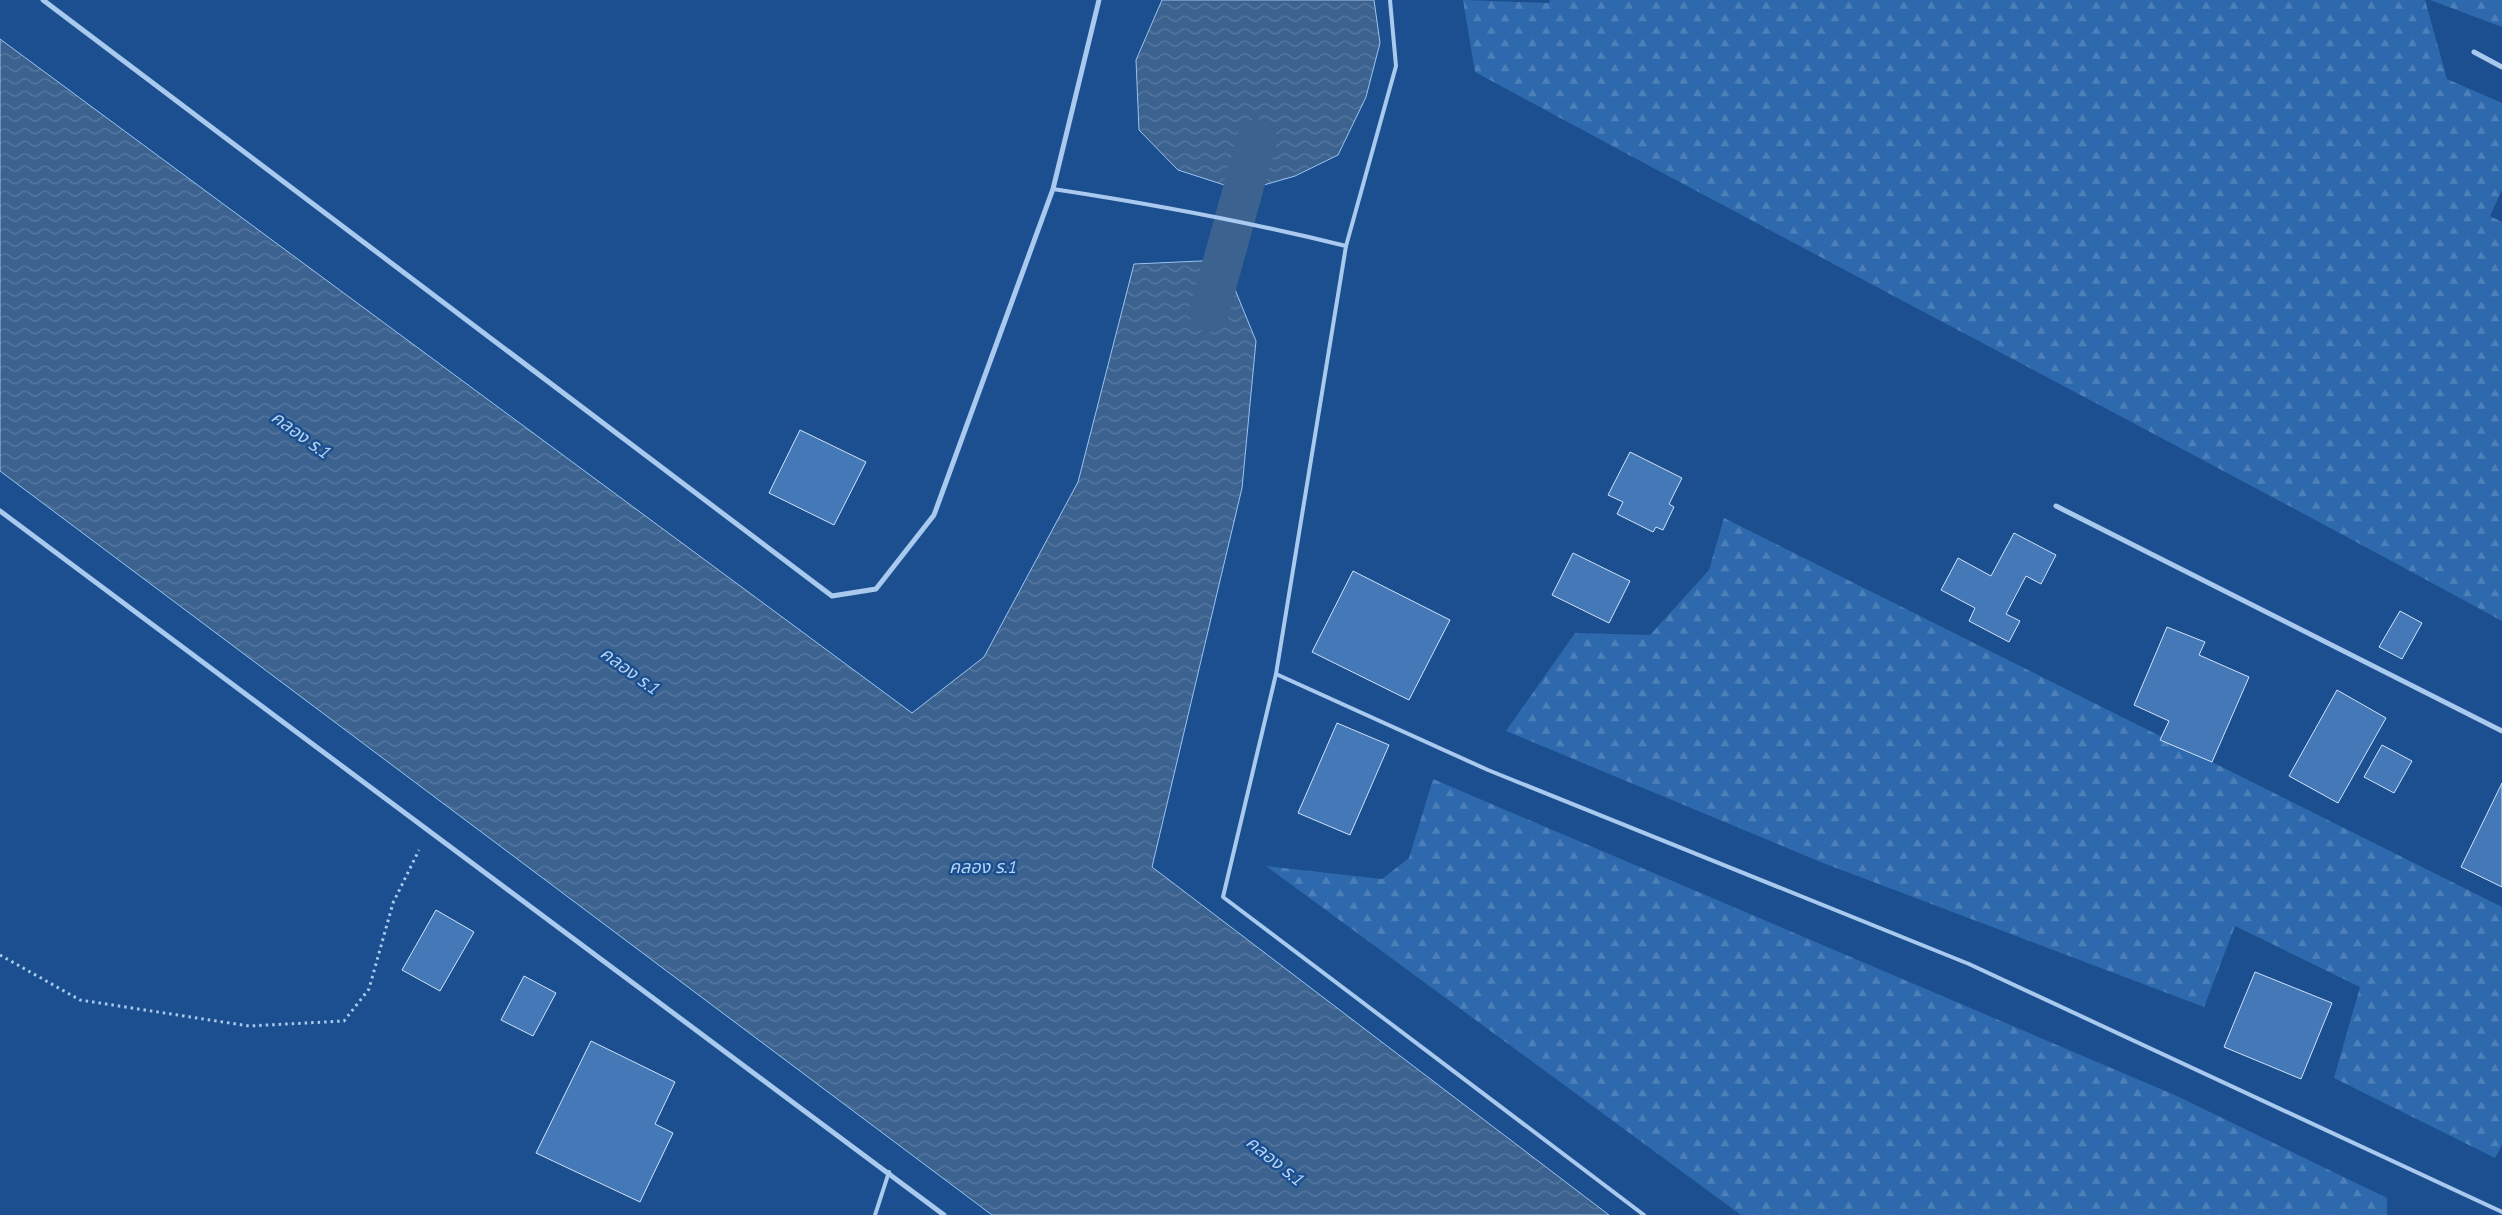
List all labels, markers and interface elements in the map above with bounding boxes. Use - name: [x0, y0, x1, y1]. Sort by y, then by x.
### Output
- water label: คลอง ร.1: [267, 405, 336, 464]
- water label: คลอง ร.1: [596, 641, 665, 700]
- water label: คลอง ร.1: [949, 855, 1017, 878]
- water label: คลอง ร.1: [1242, 1130, 1309, 1191]

